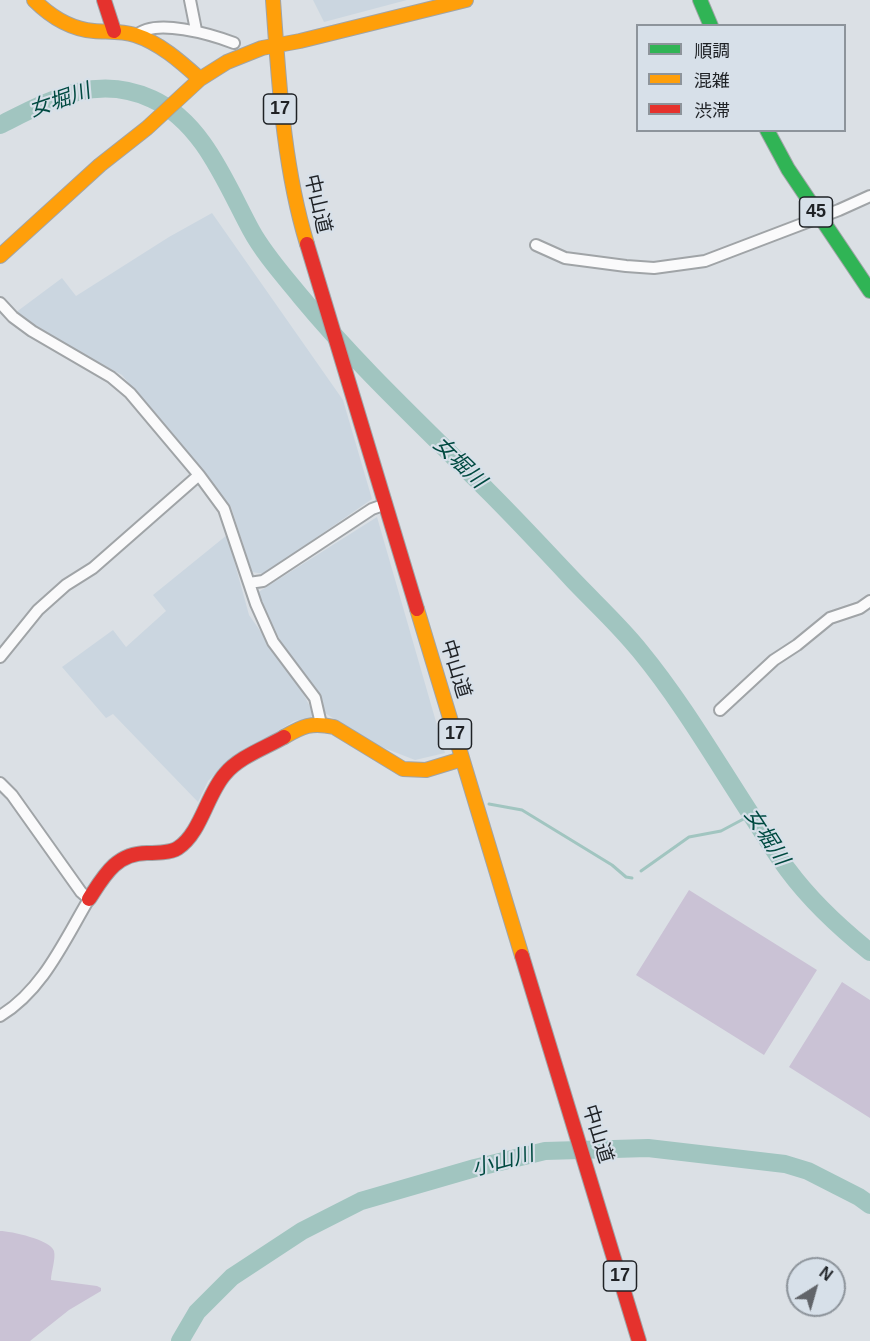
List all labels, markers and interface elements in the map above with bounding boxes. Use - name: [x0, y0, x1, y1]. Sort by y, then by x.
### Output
- legend: [636, 24, 846, 132]
- text: 順調: [694, 41, 730, 61]
- text: 混雑: [694, 71, 730, 91]
- water label: 女堀川: [26, 79, 94, 123]
- road number: 17: [264, 94, 296, 124]
- text: 渋滞: [694, 101, 730, 121]
- street label: 中山道: [299, 172, 335, 236]
- road number: 45: [800, 197, 832, 227]
- water label: 女堀川: [428, 432, 490, 494]
- street label: 中山道: [435, 637, 475, 701]
- road number: 17: [438, 719, 472, 749]
- water label: 女堀川: [738, 804, 794, 870]
- street label: 中山道: [577, 1102, 617, 1166]
- water label: 小山川: [469, 1142, 537, 1182]
- north arrow: [786, 1257, 846, 1317]
- road number: 17: [604, 1261, 636, 1291]
- text: N: [816, 1264, 836, 1284]

